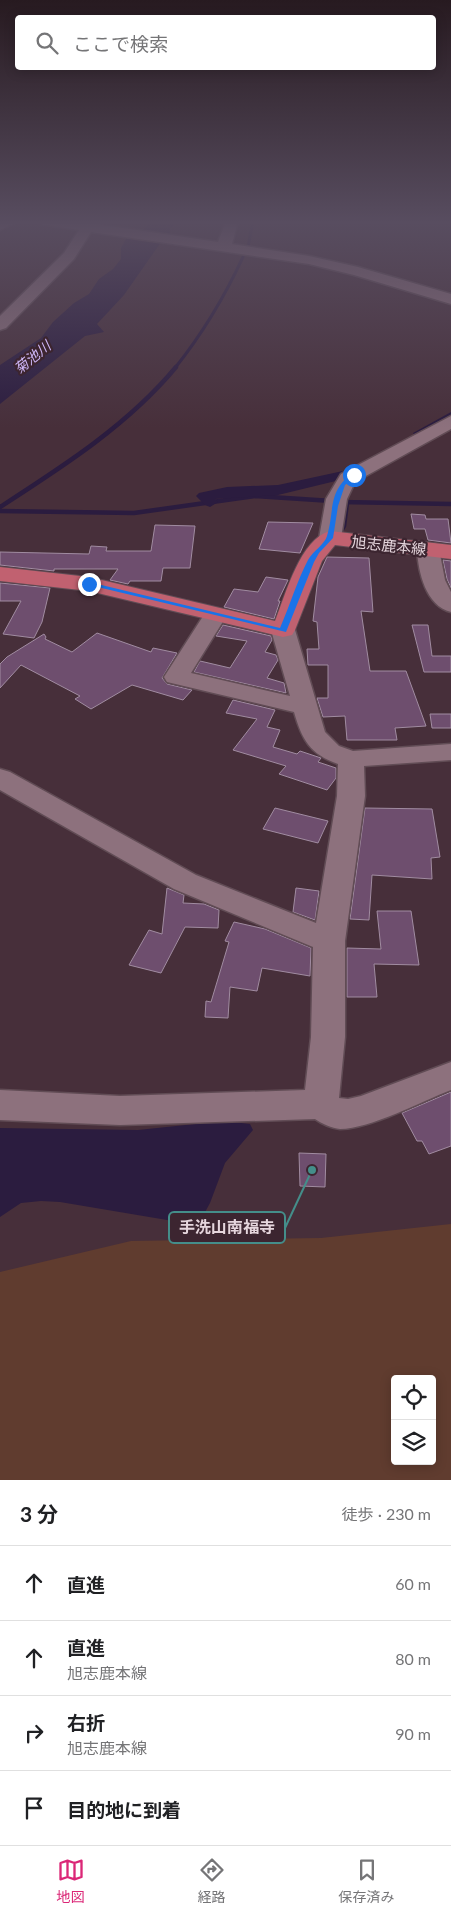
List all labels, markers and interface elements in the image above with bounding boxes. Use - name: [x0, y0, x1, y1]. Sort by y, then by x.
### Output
- search box: [15, 15, 436, 70]
- icon: search: [33, 29, 61, 57]
- text: ここで検索: [73, 32, 168, 55]
- water label: 菊池川: [10, 336, 55, 377]
- route start: [343, 464, 366, 487]
- street label: 旭志鹿本線: [351, 532, 427, 558]
- route end: [78, 573, 101, 596]
- callout: 手洗山南福寺: [169, 1212, 285, 1243]
- text: 手洗山南福寺: [179, 1217, 275, 1236]
- map controls: [391, 1375, 436, 1465]
- button: locate: [391, 1375, 436, 1420]
- button: layers: [391, 1420, 436, 1465]
- text: 3 分: [20, 1501, 58, 1526]
- text: 徒歩 · 230 m: [342, 1504, 431, 1523]
- icon: ahead: [20, 1569, 48, 1597]
- text: 直進: [67, 1573, 105, 1596]
- text: 60 m: [395, 1574, 431, 1593]
- text: 直進: [67, 1636, 105, 1659]
- icon: ahead: [20, 1644, 48, 1672]
- text: 80 m: [395, 1649, 431, 1668]
- text: 旭志鹿本線: [67, 1663, 147, 1682]
- text: 右折: [67, 1711, 105, 1734]
- icon: right: [20, 1719, 48, 1747]
- text: 90 m: [395, 1724, 431, 1743]
- text: 旭志鹿本線: [67, 1738, 147, 1757]
- icon: arrive: [20, 1794, 48, 1822]
- text: 目的地に到着: [67, 1798, 181, 1821]
- tab: 地図: [57, 1856, 85, 1906]
- tab: 経路: [198, 1856, 226, 1906]
- tab: 保存済み: [339, 1856, 395, 1906]

